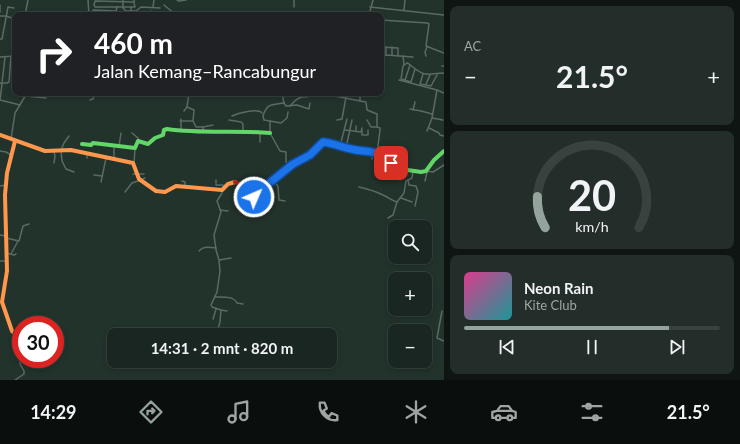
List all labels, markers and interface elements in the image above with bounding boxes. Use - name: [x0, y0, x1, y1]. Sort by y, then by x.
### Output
- text: 460 m: [94, 26, 173, 60]
- icon: right: [28, 28, 80, 80]
- text: AC: [464, 38, 481, 54]
- text: 21.5°: [556, 58, 628, 94]
- text: Jalan Kemang–Rancabungur: [94, 60, 316, 82]
- text: −: [464, 63, 477, 90]
- text: +: [707, 63, 720, 90]
- pin: [374, 146, 408, 180]
- icon: arrive: [380, 152, 402, 174]
- text: 20: [568, 170, 616, 220]
- position arrow: [233, 176, 275, 218]
- text: km/h: [575, 218, 609, 235]
- map controls: [388, 220, 432, 368]
- button: search: [388, 220, 432, 264]
- button: +: [388, 272, 432, 316]
- text: Neon Rain: [524, 279, 593, 297]
- text: Kite Club: [524, 297, 577, 313]
- speed limit sign: 30: [12, 316, 64, 368]
- button: −: [388, 324, 432, 368]
- icon: previous: [496, 336, 518, 358]
- icon: pause: [581, 336, 603, 358]
- icon: next: [666, 336, 688, 358]
- text: 14:31 · 2 mnt · 820 m: [151, 339, 293, 357]
- icon: directions: [137, 398, 165, 426]
- icon: music: [225, 398, 253, 426]
- icon: phone: [314, 398, 342, 426]
- icon: climate: [402, 398, 430, 426]
- icon: car: [490, 398, 518, 426]
- icon: filters: [578, 398, 606, 426]
- text: 14:29: [30, 401, 77, 423]
- text: 21.5°: [667, 401, 710, 423]

